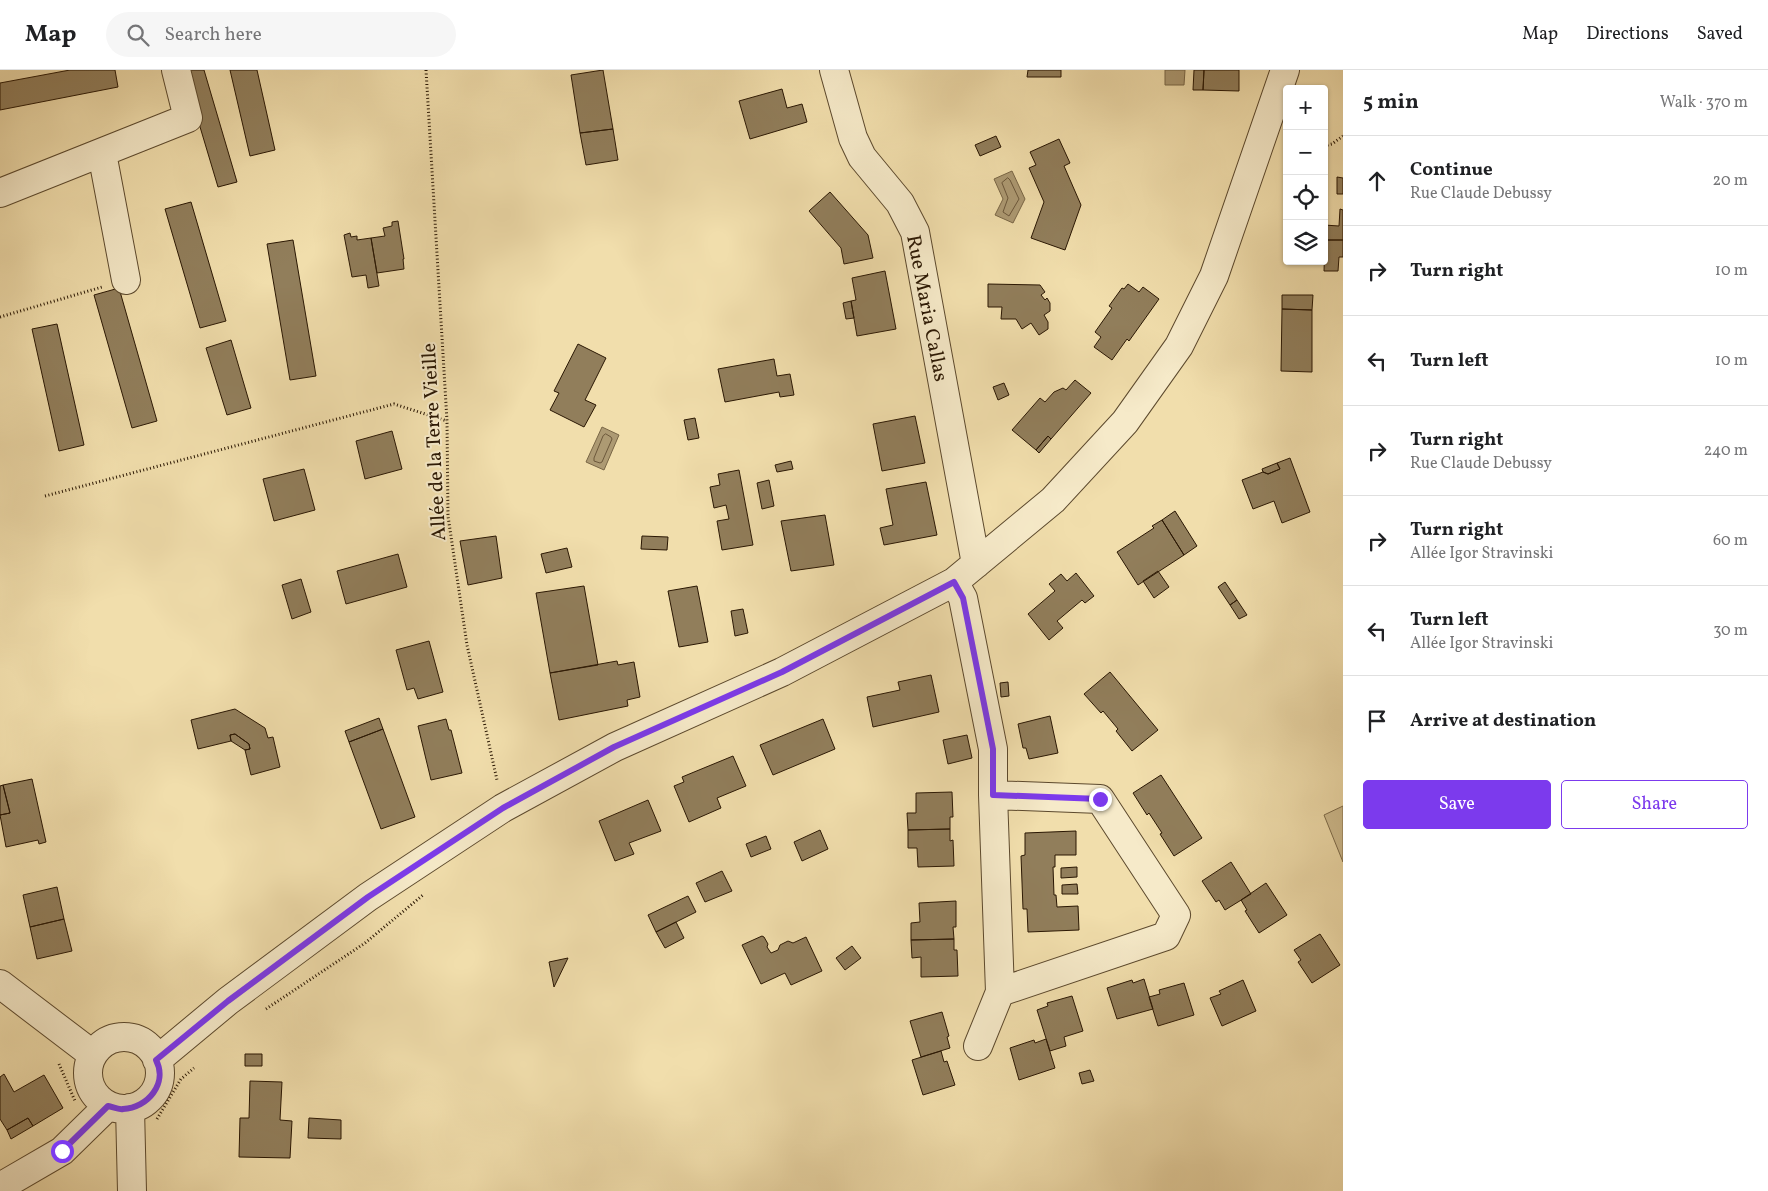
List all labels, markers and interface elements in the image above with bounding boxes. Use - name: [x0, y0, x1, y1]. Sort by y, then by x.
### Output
- search box: [106, 12, 456, 57]
- text: Map: [25, 18, 76, 52]
- icon: search: [124, 21, 152, 49]
- text: Search here: [164, 22, 262, 48]
- text: Map: [1522, 22, 1558, 47]
- text: Directions: [1586, 22, 1669, 47]
- text: Saved: [1697, 22, 1743, 47]
- map controls: [1283, 85, 1328, 265]
- button: +: [1283, 85, 1328, 130]
- text: 5 min: [1363, 88, 1419, 117]
- text: Walk · 370 m: [1660, 92, 1748, 114]
- button: −: [1283, 130, 1328, 175]
- text: Continue: [1410, 157, 1493, 183]
- icon: ahead: [1363, 167, 1391, 195]
- text: 20 m: [1713, 170, 1748, 192]
- button: locate: [1283, 175, 1328, 220]
- text: Rue Claude Debussy: [1410, 183, 1552, 205]
- button: layers: [1283, 220, 1328, 265]
- street label: Rue Maria Callas: [898, 233, 954, 384]
- icon: right: [1363, 257, 1391, 285]
- text: Turn right: [1410, 258, 1503, 284]
- text: 10 m: [1715, 260, 1748, 282]
- street label: Allée de la Terre Vieille: [416, 342, 454, 542]
- icon: left: [1363, 347, 1391, 375]
- text: Turn left: [1410, 348, 1489, 374]
- text: 10 m: [1715, 350, 1748, 372]
- text: Turn right: [1410, 427, 1503, 453]
- icon: right: [1363, 437, 1391, 465]
- text: 240 m: [1704, 440, 1748, 462]
- text: Rue Claude Debussy: [1410, 453, 1552, 475]
- text: Turn right: [1410, 517, 1503, 543]
- icon: right: [1363, 527, 1391, 555]
- text: 60 m: [1713, 530, 1748, 552]
- text: Allée Igor Stravinski: [1410, 543, 1553, 565]
- text: Turn left: [1410, 607, 1489, 633]
- icon: left: [1363, 617, 1391, 645]
- text: 30 m: [1713, 620, 1748, 642]
- text: Allée Igor Stravinski: [1410, 633, 1553, 655]
- icon: arrive: [1363, 707, 1391, 735]
- text: Arrive at destination: [1410, 708, 1596, 734]
- button: Save: [1363, 780, 1551, 829]
- button: Share: [1561, 780, 1748, 829]
- route end: [1089, 788, 1112, 811]
- route start: [51, 1140, 74, 1163]

